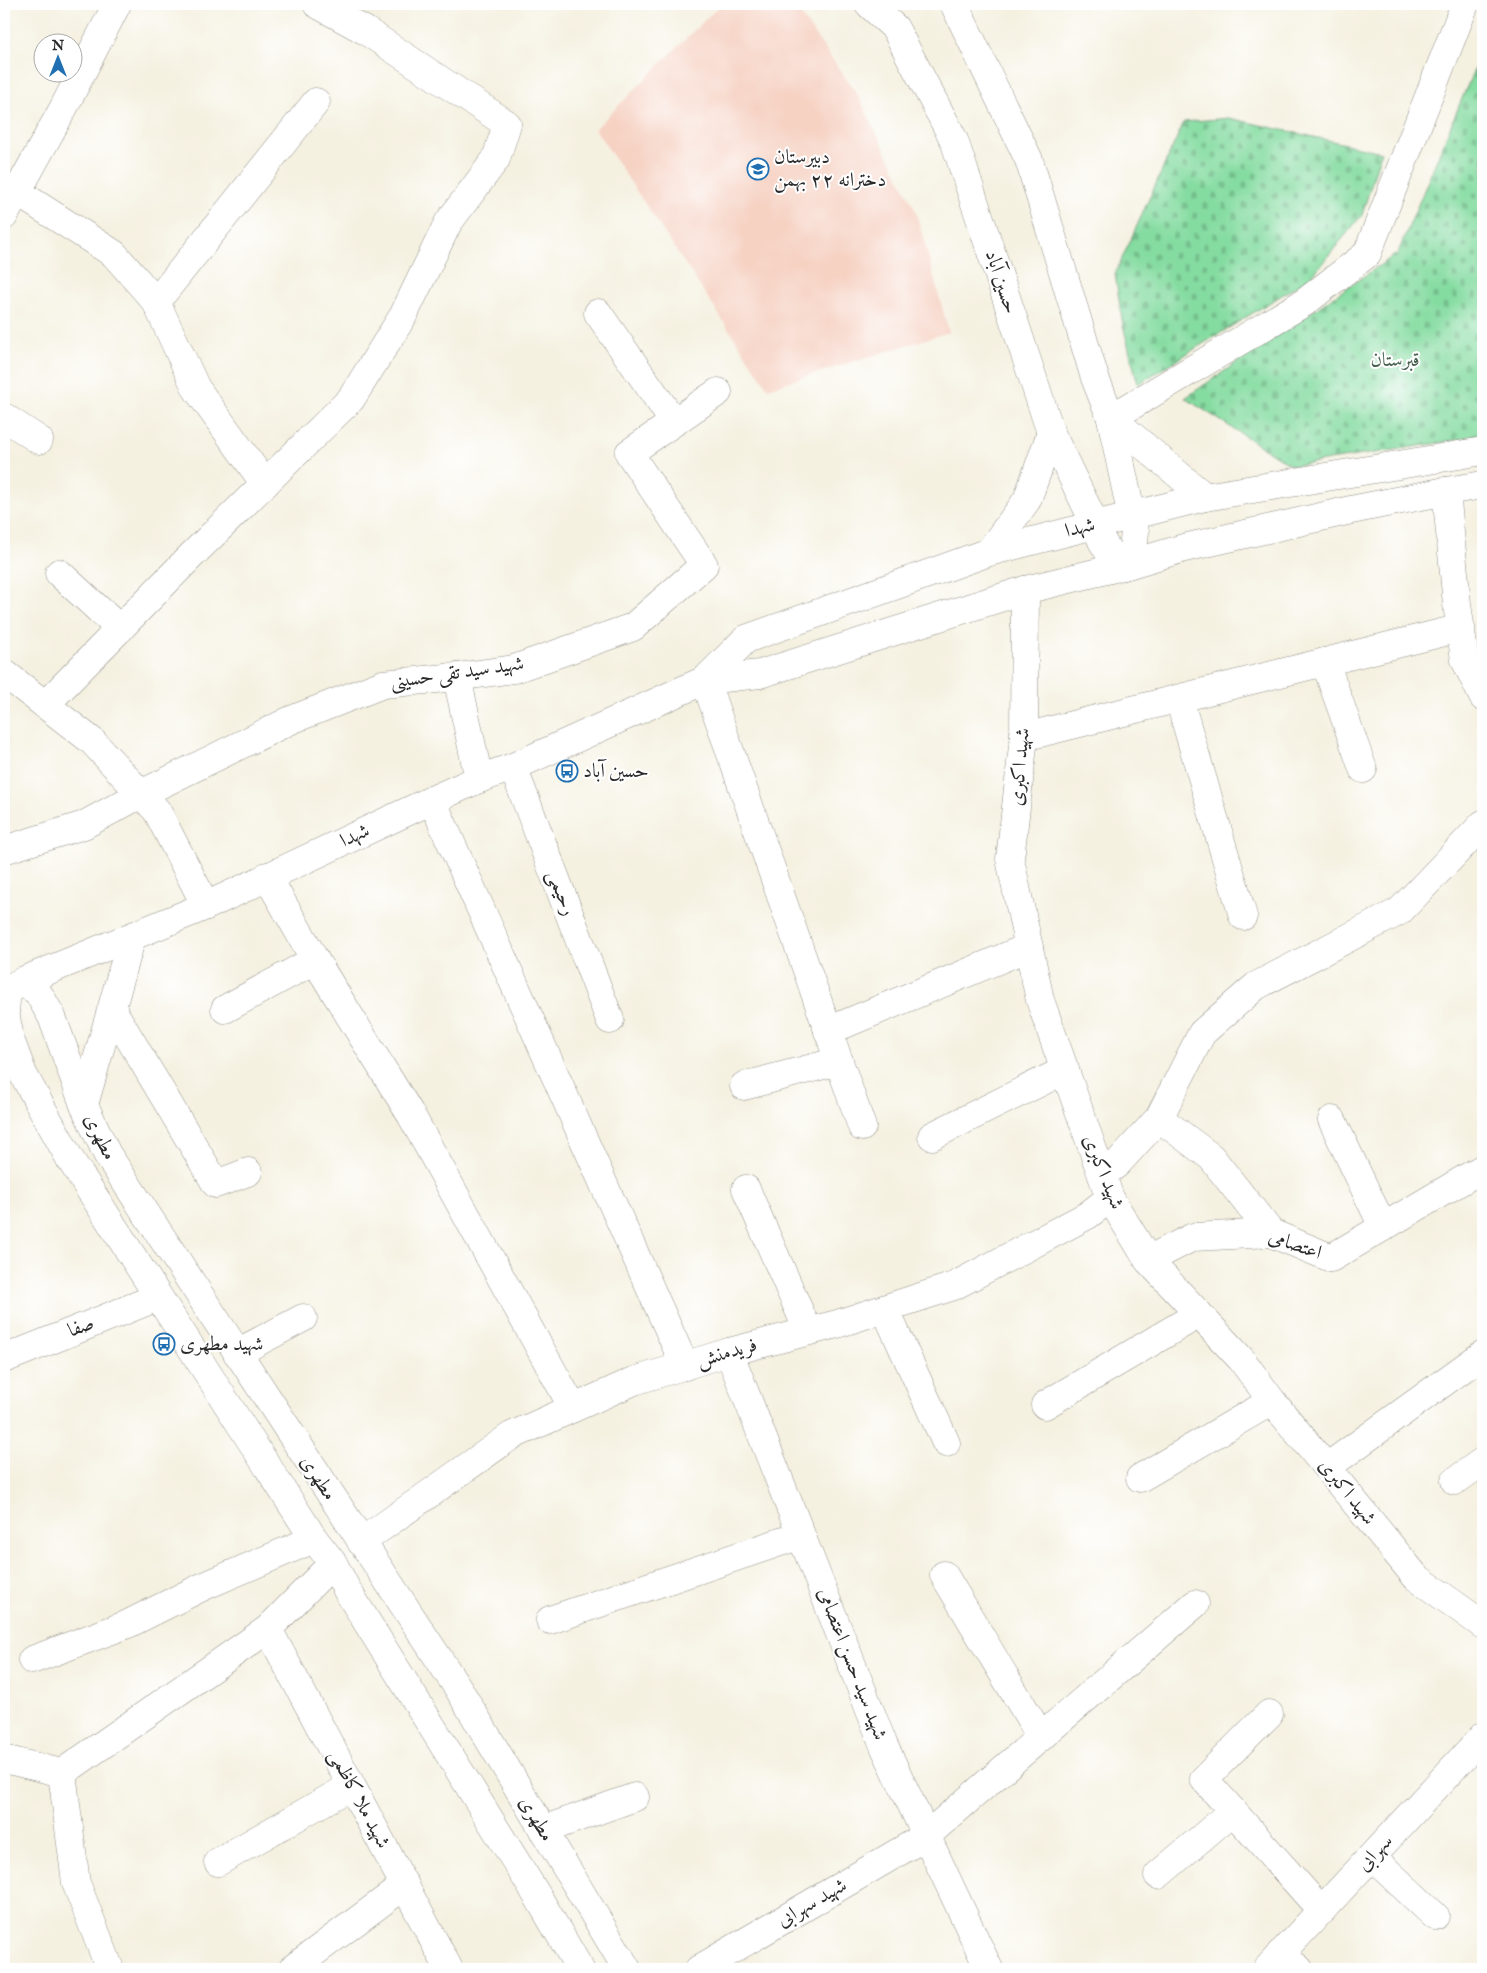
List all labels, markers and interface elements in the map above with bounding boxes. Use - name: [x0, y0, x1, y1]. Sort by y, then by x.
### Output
- north arrow: [32, 32, 82, 82]
- text: N: [51, 37, 64, 55]
- place label: دبیرستان دخترانه ۲۲ بهمن: [774, 145, 886, 193]
- school or university icon: دبیرستان دخترانه ۲۲ بهمن: [746, 157, 770, 181]
- street label: حسین آباد: [979, 247, 1024, 317]
- park label: قبرستان: [1370, 348, 1420, 373]
- street label: شهدا: [1062, 512, 1098, 544]
- street label: شهید سید تقی حسینی: [388, 651, 526, 696]
- street label: شهید اکبری: [1004, 727, 1036, 807]
- place label: حسین آباد: [583, 758, 649, 784]
- bus stop icon: حسین آباد: [555, 759, 579, 783]
- street label: شهدا: [336, 818, 374, 854]
- street label: رحیمی: [541, 867, 581, 919]
- street label: مطهری: [78, 1110, 122, 1164]
- street label: شهید اکبری: [1077, 1131, 1129, 1213]
- street label: اعتصامی: [1265, 1224, 1325, 1266]
- street label: صفا: [64, 1311, 98, 1343]
- bus stop icon: شهید مطهری: [152, 1332, 176, 1356]
- place label: شهید مطهری: [180, 1332, 264, 1357]
- street label: فریدمنش: [694, 1332, 760, 1374]
- street label: مطهری: [294, 1451, 342, 1505]
- street label: شهید اکبری: [1313, 1454, 1381, 1530]
- street label: شهید سید حسن اعتصامی: [811, 1584, 893, 1744]
- street label: شهید ملا کاظمی: [322, 1745, 396, 1853]
- street label: مطهری: [513, 1792, 559, 1846]
- street label: سهرابی: [1352, 1829, 1399, 1878]
- street label: شهید سهرابی: [773, 1873, 852, 1934]

